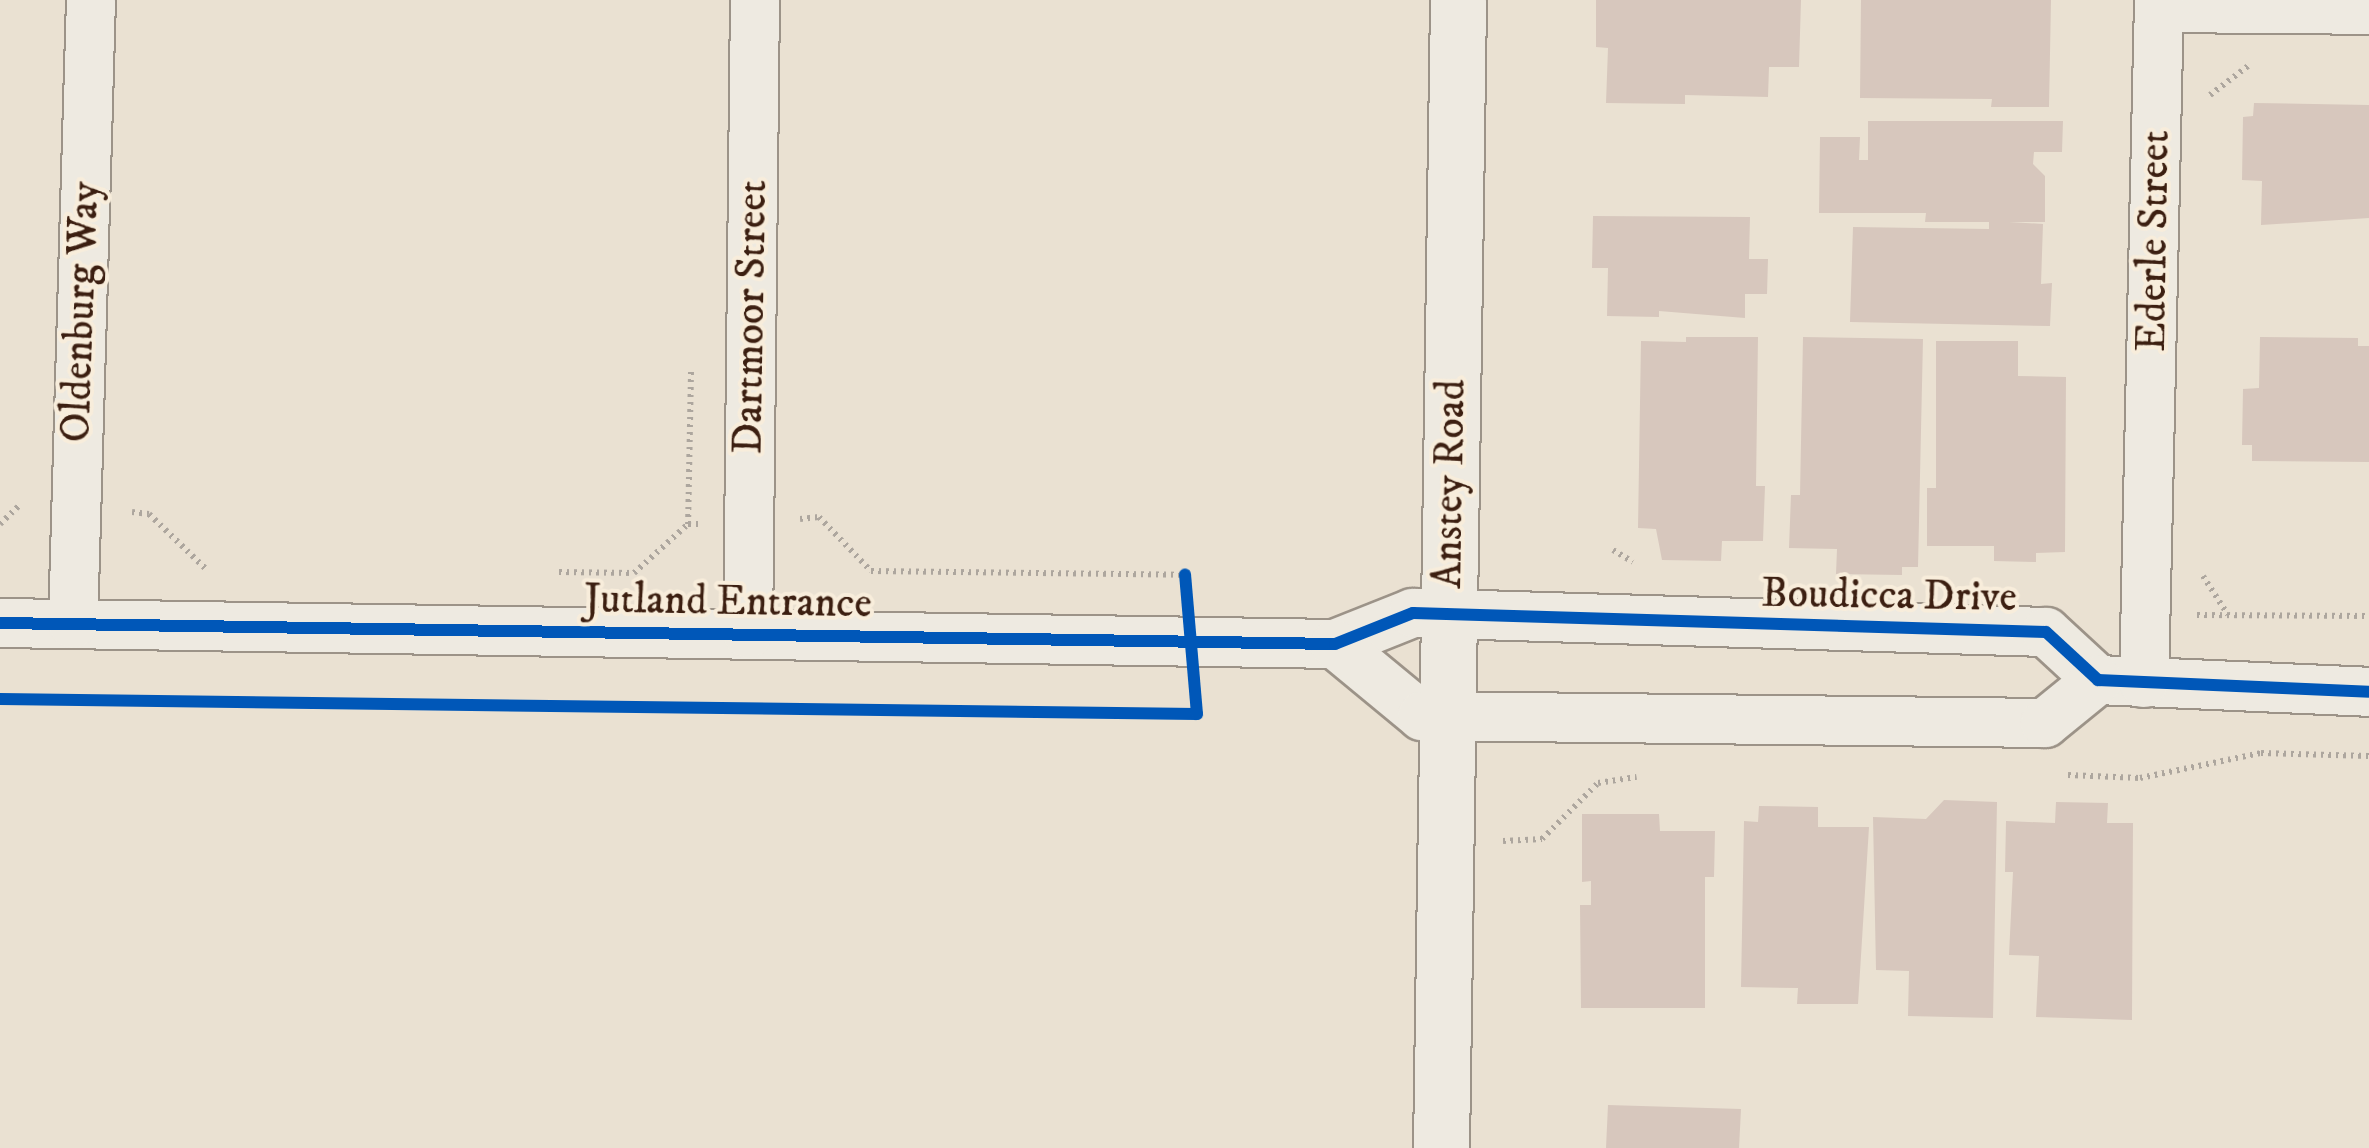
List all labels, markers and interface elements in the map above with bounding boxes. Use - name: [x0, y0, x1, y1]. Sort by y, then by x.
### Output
- street label: Ederle Street: [2127, 130, 2181, 352]
- street label: Dartmoor Street: [723, 179, 779, 455]
- street label: Oldenburg Way: [51, 181, 111, 443]
- street label: Anstey Road: [1423, 379, 1477, 589]
- street label: Boudicca Drive: [1761, 569, 2017, 623]
- street label: Jutland Entrance: [584, 574, 872, 630]

